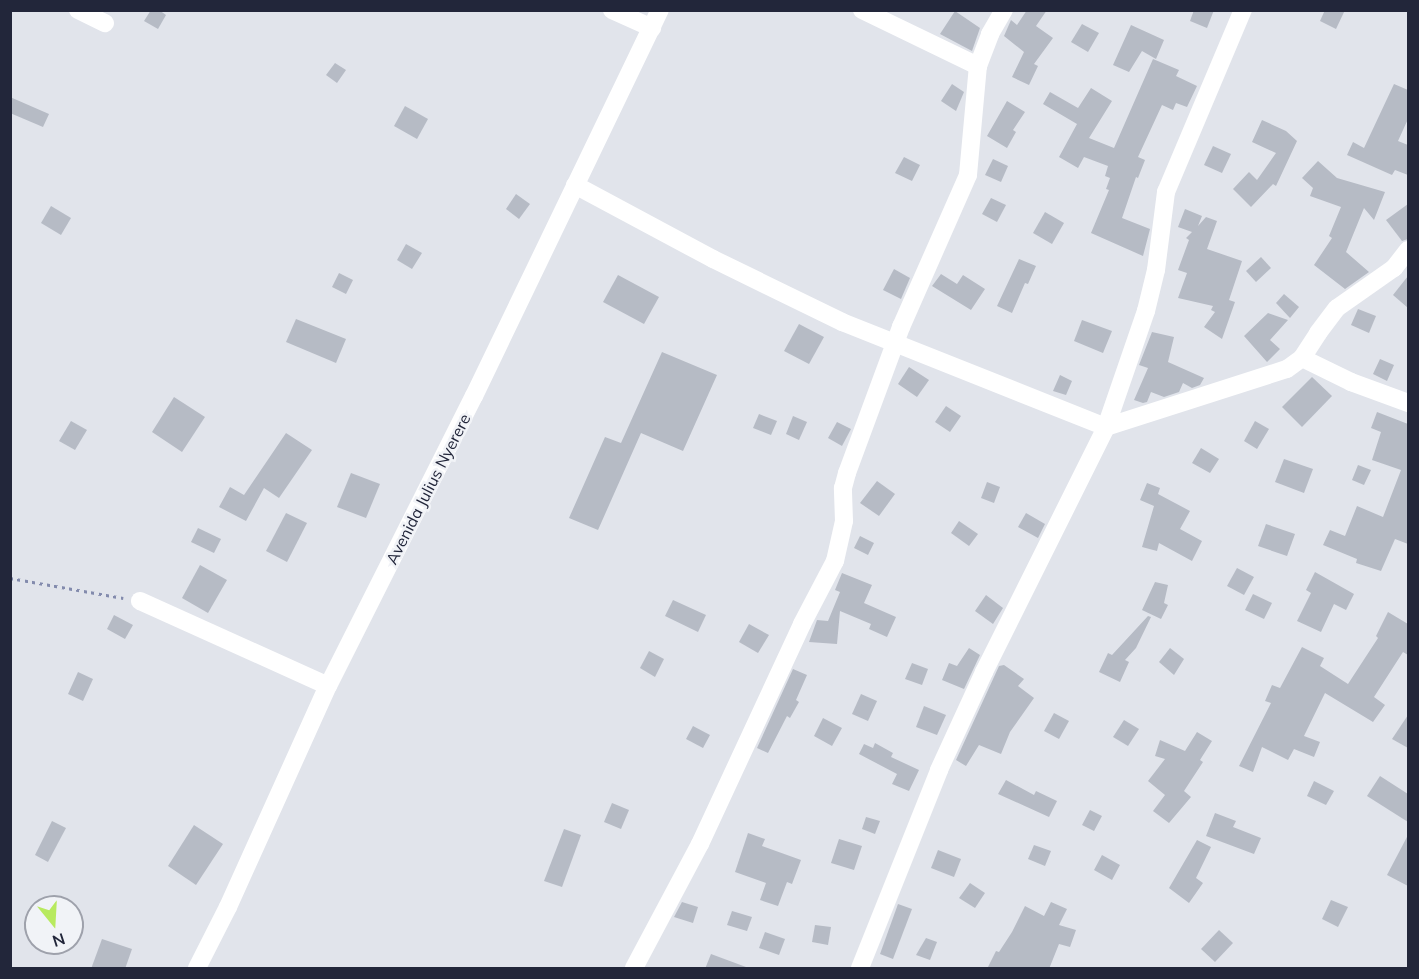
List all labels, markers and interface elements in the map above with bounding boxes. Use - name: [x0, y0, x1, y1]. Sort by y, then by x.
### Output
- street label: Avenida Julius Nyerere: [382, 411, 474, 567]
- north arrow: [24, 895, 84, 955]
- text: N: [50, 929, 68, 952]

